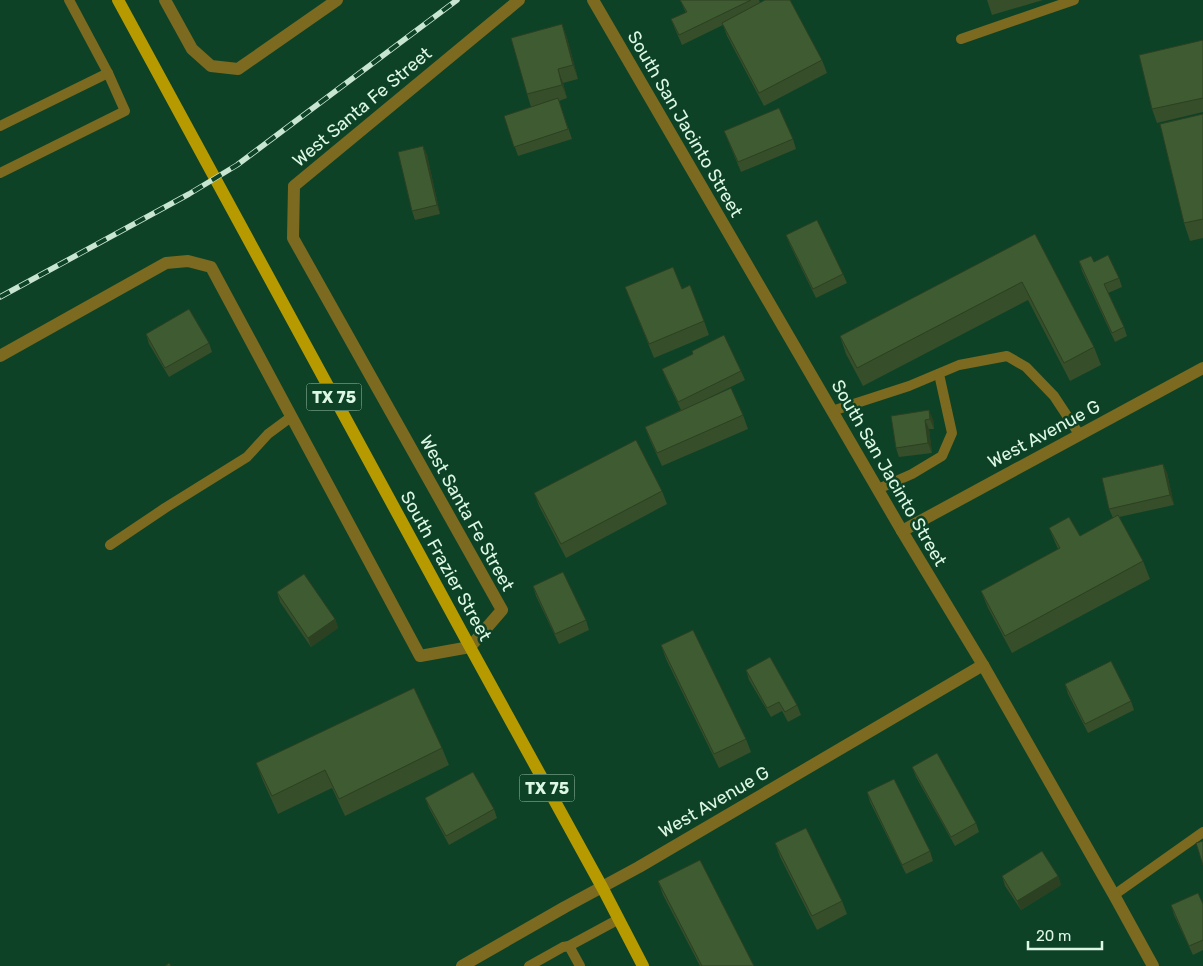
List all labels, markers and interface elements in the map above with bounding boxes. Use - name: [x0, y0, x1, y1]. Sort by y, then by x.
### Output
- street label: South San Jacinto Street: [623, 27, 747, 221]
- street label: West Santa Fe Street: [288, 42, 436, 172]
- street label: South San Jacinto Street: [827, 376, 951, 570]
- road number: TX 75: [306, 384, 362, 411]
- street label: West Avenue G: [984, 395, 1104, 473]
- street label: West Santa Fe Street: [415, 431, 519, 595]
- street label: South Frazier Street: [396, 487, 496, 645]
- street label: West Avenue G: [655, 761, 773, 843]
- road number: TX 75: [520, 774, 574, 801]
- scale bar: [1028, 918, 1102, 950]
- text: 20 m: [1036, 927, 1071, 945]

